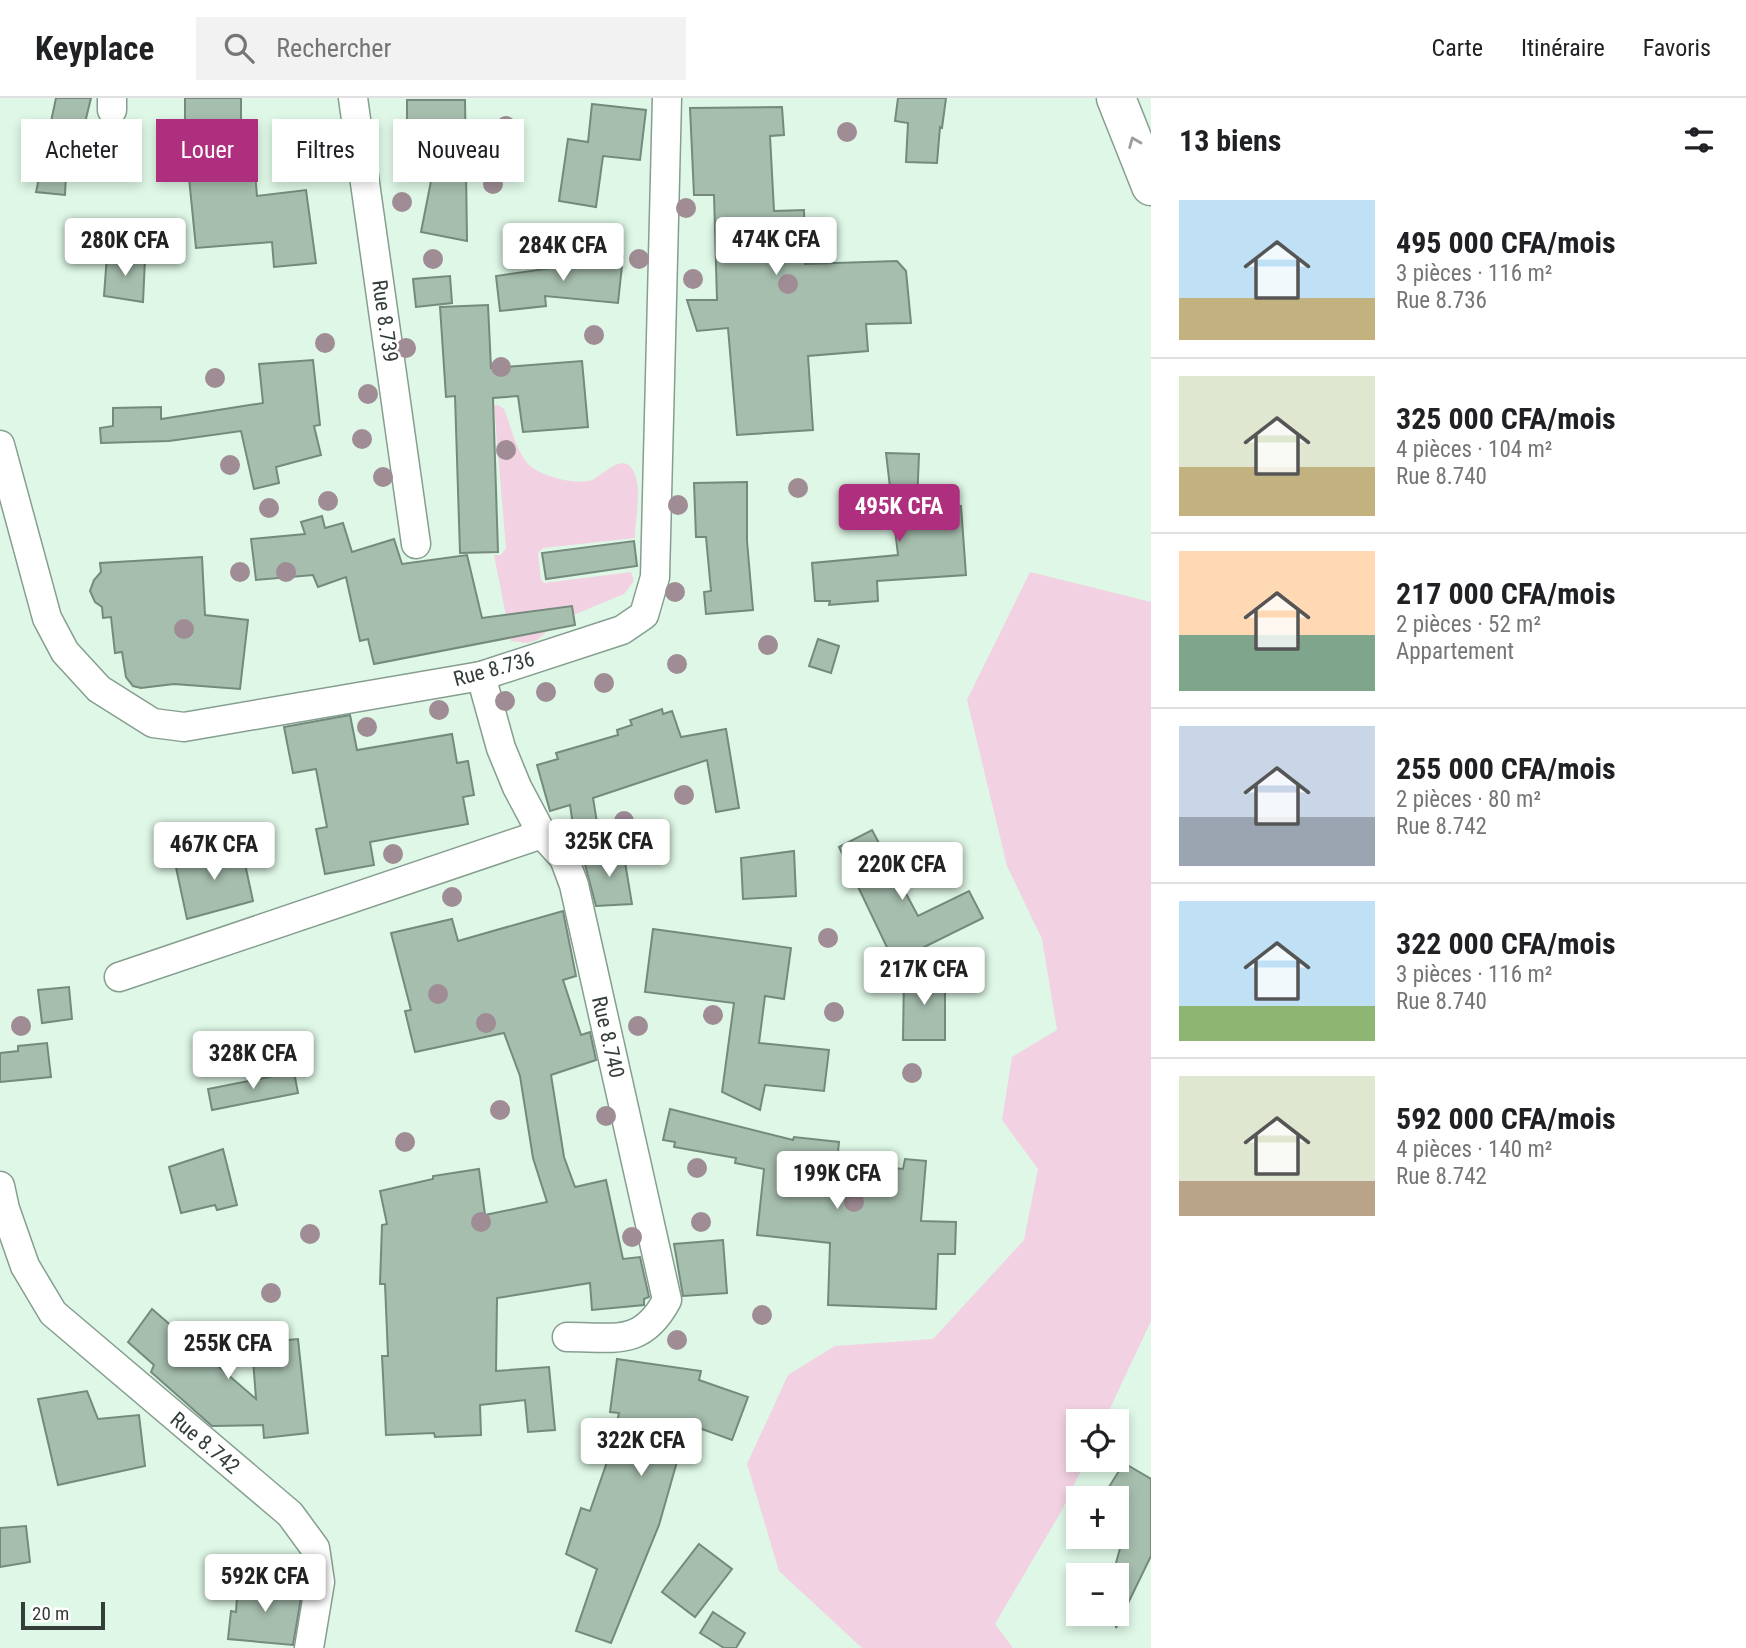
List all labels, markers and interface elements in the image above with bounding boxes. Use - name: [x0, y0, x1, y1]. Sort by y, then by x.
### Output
- search box: [196, 17, 686, 80]
- text: Keyplace: [35, 29, 154, 68]
- icon: search: [220, 29, 258, 67]
- text: Rechercher: [276, 33, 391, 63]
- text: Carte: [1432, 34, 1483, 62]
- text: Itinéraire: [1521, 34, 1605, 62]
- text: Favoris: [1643, 34, 1711, 62]
- chip: Acheter: [21, 119, 142, 182]
- chip: Louer: [156, 119, 258, 182]
- chip: Filtres: [272, 119, 379, 182]
- chip: Nouveau: [393, 119, 524, 182]
- icon: filters: [1680, 121, 1718, 159]
- text: 13 biens: [1179, 123, 1281, 158]
- one-way arrow: [1128, 136, 1142, 148]
- pin: 280K CFA: [53, 218, 197, 278]
- pin: 474K CFA: [704, 218, 848, 277]
- pin: 284K CFA: [491, 223, 635, 283]
- text: 495 000 CFA/mois: [1396, 225, 1616, 260]
- text: 474K CFA: [732, 226, 820, 253]
- text: 280K CFA: [81, 227, 169, 254]
- icon: home: [1235, 228, 1319, 312]
- text: 284K CFA: [519, 232, 607, 259]
- text: 3 pièces · 116 m²: [1396, 260, 1552, 287]
- street label: Rue 8.739: [367, 278, 403, 364]
- text: Rue 8.736: [1396, 287, 1487, 314]
- text: 325 000 CFA/mois: [1396, 401, 1616, 436]
- icon: home: [1235, 404, 1319, 488]
- text: 4 pièces · 104 m²: [1396, 436, 1552, 463]
- text: Rue 8.740: [1396, 463, 1487, 490]
- pin: 495K CFA: [827, 484, 971, 544]
- text: 495K CFA: [855, 493, 943, 520]
- text: 217 000 CFA/mois: [1396, 576, 1616, 611]
- icon: home: [1235, 579, 1319, 663]
- text: 2 pièces · 52 m²: [1396, 611, 1541, 638]
- text: Appartement: [1396, 638, 1514, 665]
- street label: Rue 8.736: [451, 647, 537, 691]
- text: 255 000 CFA/mois: [1396, 751, 1616, 786]
- icon: home: [1235, 754, 1319, 838]
- text: 2 pièces · 80 m²: [1396, 786, 1541, 813]
- text: Rue 8.742: [1396, 813, 1487, 840]
- pin: 325K CFA: [537, 820, 681, 879]
- pin: 467K CFA: [142, 822, 286, 882]
- text: 325K CFA: [565, 828, 653, 855]
- text: 467K CFA: [170, 831, 258, 858]
- pin: 220K CFA: [830, 842, 974, 902]
- text: 220K CFA: [858, 851, 946, 878]
- text: 322 000 CFA/mois: [1396, 926, 1616, 961]
- icon: home: [1235, 929, 1319, 1013]
- pin: 217K CFA: [852, 948, 996, 1007]
- text: 217K CFA: [880, 956, 968, 983]
- text: 3 pièces · 116 m²: [1396, 961, 1552, 988]
- text: Rue 8.740: [1396, 988, 1487, 1015]
- street label: Rue 8.740: [587, 994, 629, 1080]
- pin: 328K CFA: [181, 1032, 325, 1091]
- text: 328K CFA: [209, 1040, 297, 1067]
- text: 592 000 CFA/mois: [1396, 1101, 1616, 1136]
- icon: home: [1235, 1104, 1319, 1188]
- text: 4 pièces · 140 m²: [1396, 1136, 1552, 1163]
- pin: 199K CFA: [765, 1152, 909, 1211]
- text: 199K CFA: [793, 1160, 881, 1187]
- text: Rue 8.742: [1396, 1163, 1487, 1190]
- pin: 255K CFA: [156, 1322, 300, 1381]
- text: 255K CFA: [184, 1330, 272, 1357]
- street label: Rue 8.742: [166, 1407, 244, 1479]
- map controls: [1066, 1409, 1129, 1626]
- button: locate: [1066, 1409, 1129, 1472]
- pin: 322K CFA: [569, 1418, 713, 1478]
- text: 322K CFA: [597, 1427, 685, 1454]
- button: +: [1066, 1486, 1129, 1549]
- pin: 592K CFA: [193, 1554, 337, 1614]
- text: 592K CFA: [221, 1563, 309, 1590]
- button: −: [1066, 1563, 1129, 1626]
- scale bar: [21, 1599, 105, 1631]
- text: 20 m: [32, 1602, 69, 1625]

